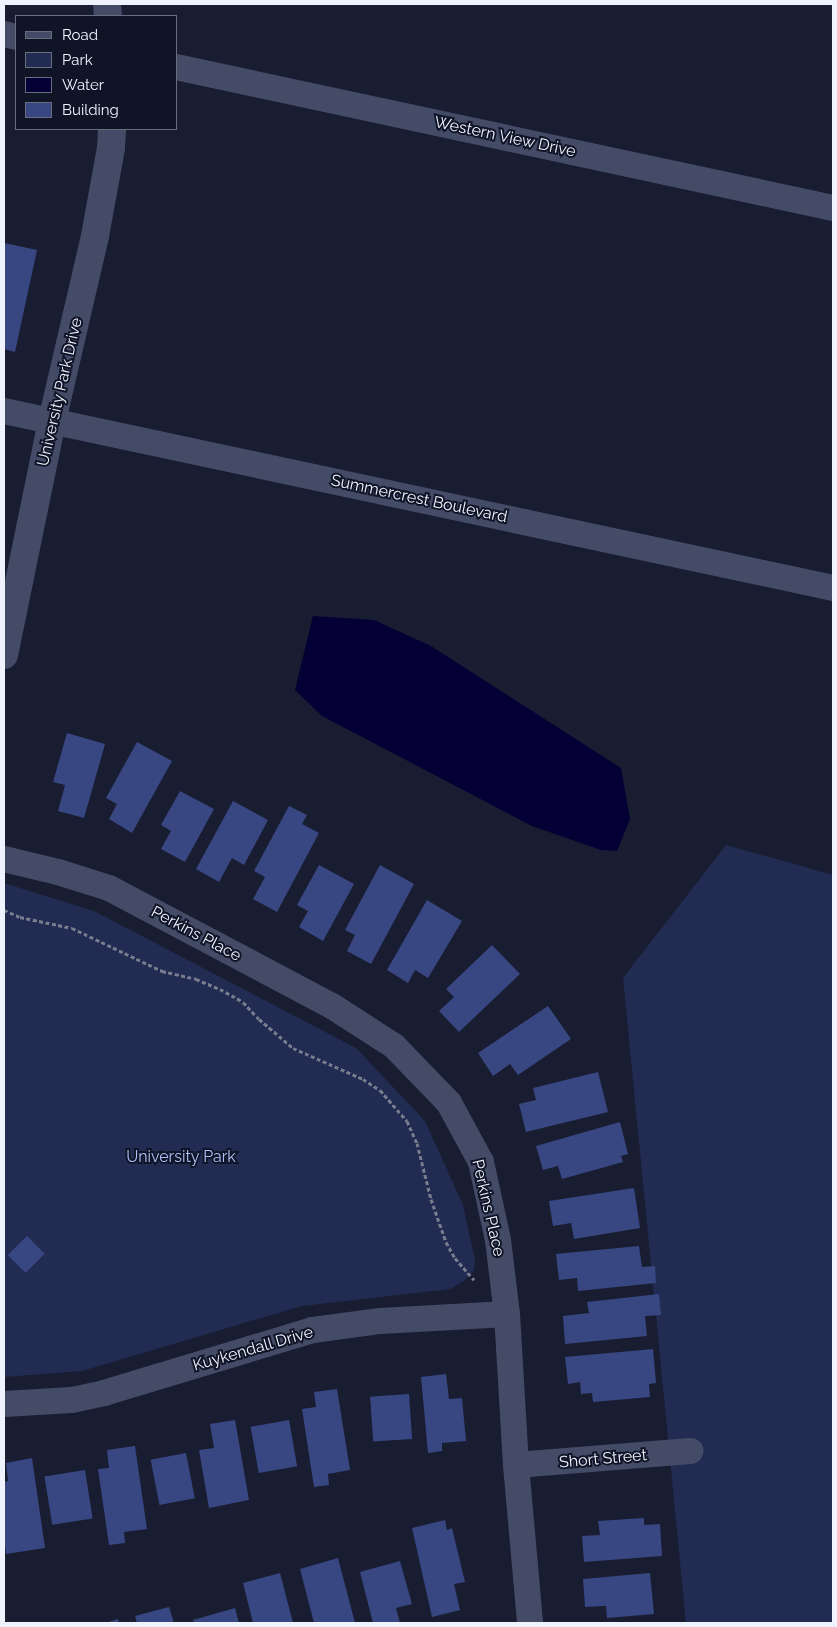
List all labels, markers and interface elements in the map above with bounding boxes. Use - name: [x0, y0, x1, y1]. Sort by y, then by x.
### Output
- legend: [15, 15, 178, 130]
- text: Road: [62, 26, 98, 44]
- text: Park: [62, 51, 93, 69]
- text: Water: [62, 76, 104, 94]
- text: Building: [62, 101, 119, 119]
- street label: Western View Drive: [432, 113, 578, 161]
- street label: University Park Drive: [34, 316, 86, 468]
- street label: Summercrest Boulevard: [329, 471, 509, 527]
- street label: Perkins Place: [148, 902, 244, 966]
- park label: University Park: [126, 1147, 236, 1167]
- street label: Perkins Place: [468, 1158, 508, 1258]
- street label: Kuykendall Drive: [190, 1323, 316, 1375]
- street label: Short Street: [558, 1446, 648, 1472]

